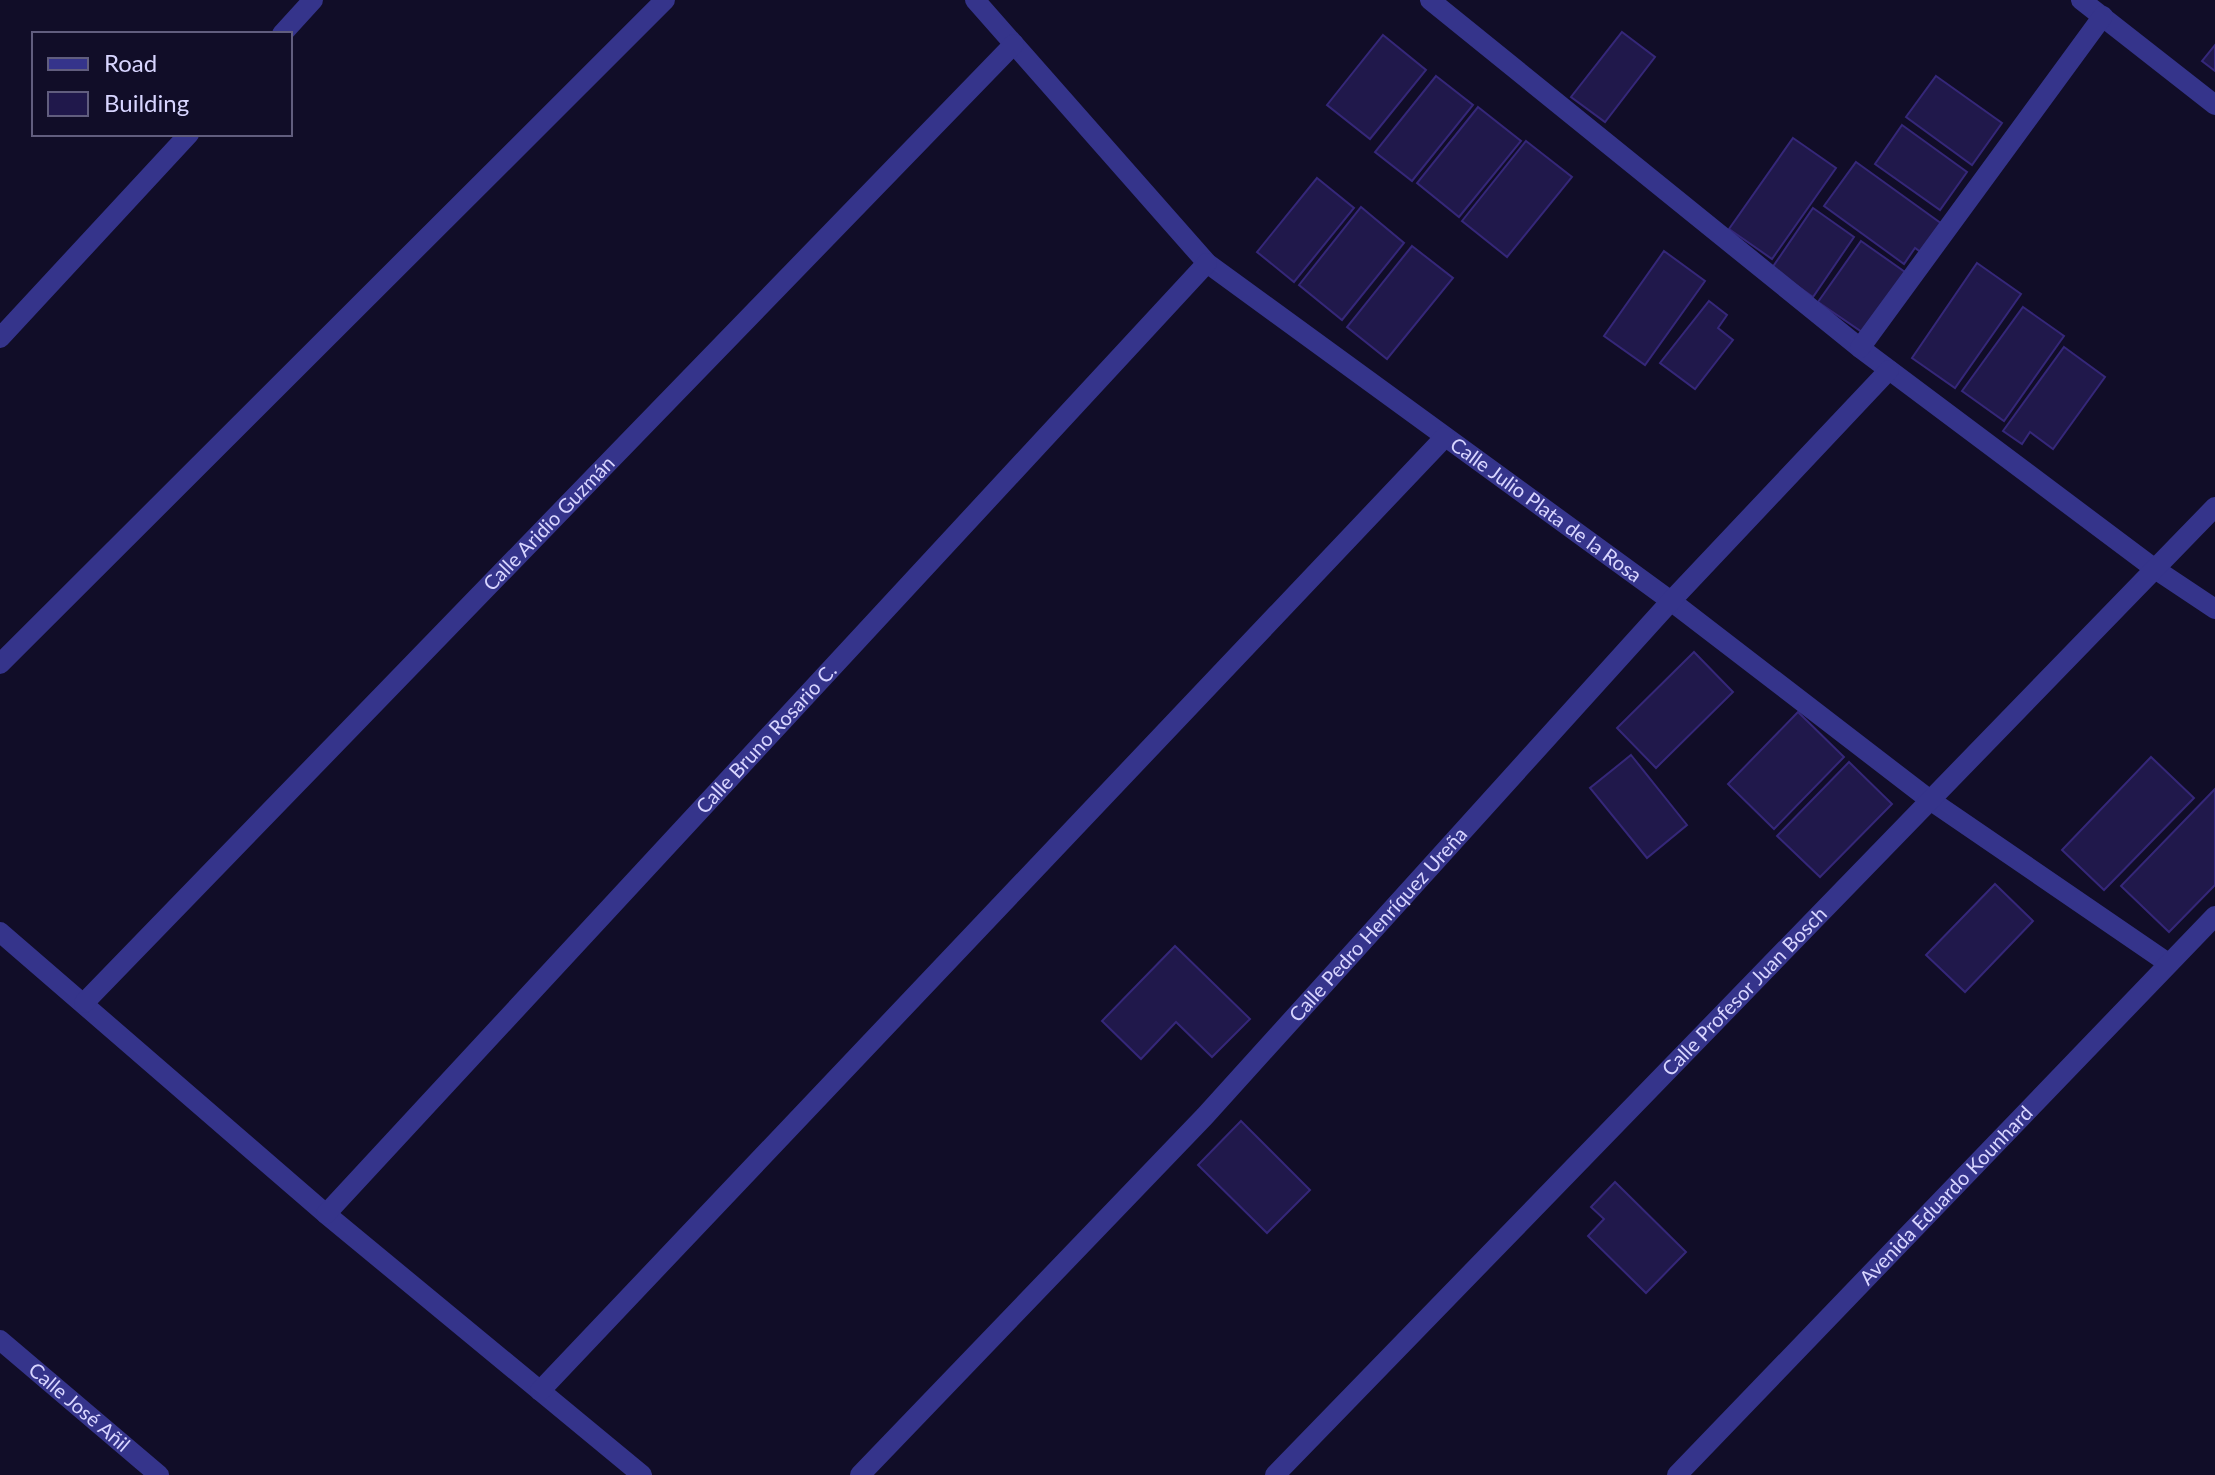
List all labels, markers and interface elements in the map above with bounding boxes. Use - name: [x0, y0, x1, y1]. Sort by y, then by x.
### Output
- legend: [32, 32, 292, 136]
- text: Road: [104, 48, 157, 77]
- text: Building: [104, 88, 189, 117]
- street label: Calle Julio Plata de la Rosa: [1446, 431, 1647, 587]
- street label: Calle Aridio Guzmán: [478, 450, 619, 595]
- street label: Calle Bruno Rosario C.: [690, 658, 841, 818]
- street label: Calle Pedro Henríquez Ureña: [1283, 822, 1472, 1026]
- street label: Calle Profesor Juan Bosch: [1656, 901, 1831, 1080]
- street label: Avenida Eduardo Kounhard: [1854, 1100, 2037, 1289]
- street label: Calle José Añil: [24, 1357, 135, 1456]

